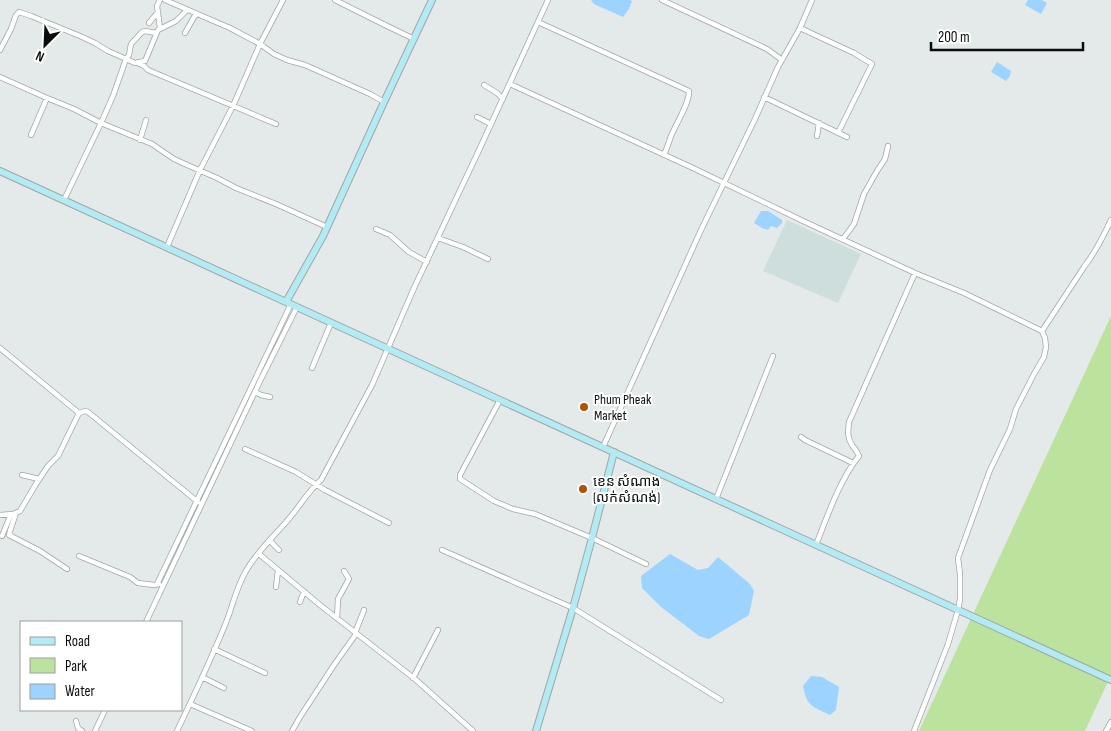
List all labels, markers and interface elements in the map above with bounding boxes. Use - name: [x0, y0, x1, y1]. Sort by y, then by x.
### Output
- north arrow: [20, 20, 70, 70]
- scale bar: [931, 20, 1084, 52]
- text: 200 m: [938, 28, 970, 47]
- text: N: [33, 47, 47, 66]
- place label: Phum Pheak Market: [594, 391, 652, 424]
- marker: Phum Pheak Market: [578, 401, 590, 413]
- place label: ខេន សំណាង (លក់សំណង់): [593, 473, 660, 506]
- marker: ខេន សំណាង (លក់សំណង់): [577, 483, 589, 495]
- legend: [20, 621, 182, 711]
- text: Road: [65, 632, 90, 651]
- text: Park: [65, 657, 87, 676]
- text: Water: [65, 682, 96, 701]

